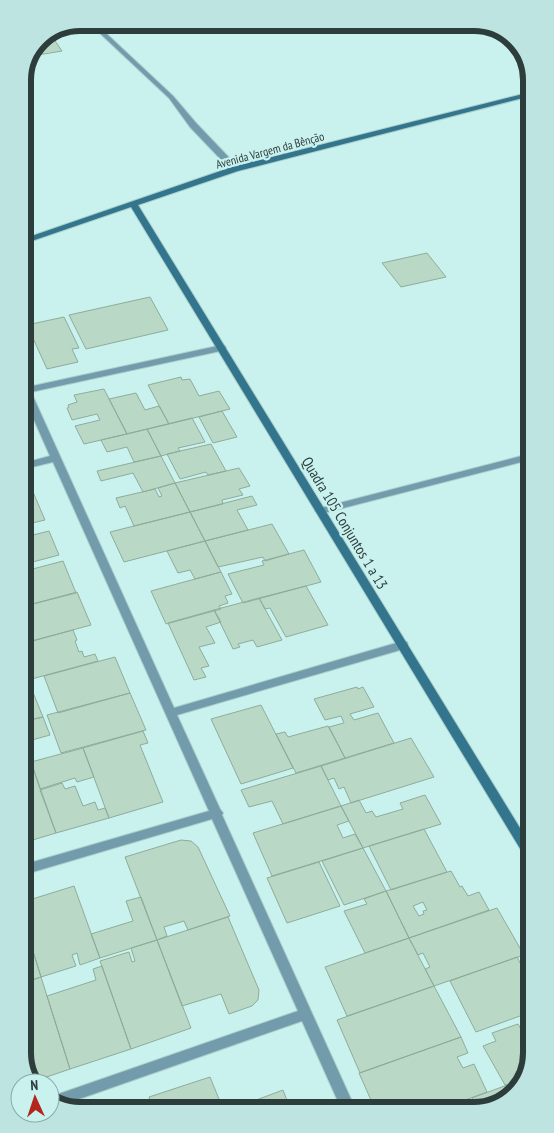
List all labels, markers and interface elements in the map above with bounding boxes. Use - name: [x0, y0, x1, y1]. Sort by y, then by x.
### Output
- street label: Avenida Vargem da Bênção: [214, 128, 326, 172]
- street label: Quadra 105 Conjuntos 1 a 13: [298, 453, 392, 593]
- north arrow: [10, 1073, 60, 1123]
- text: N: [30, 1076, 39, 1094]

